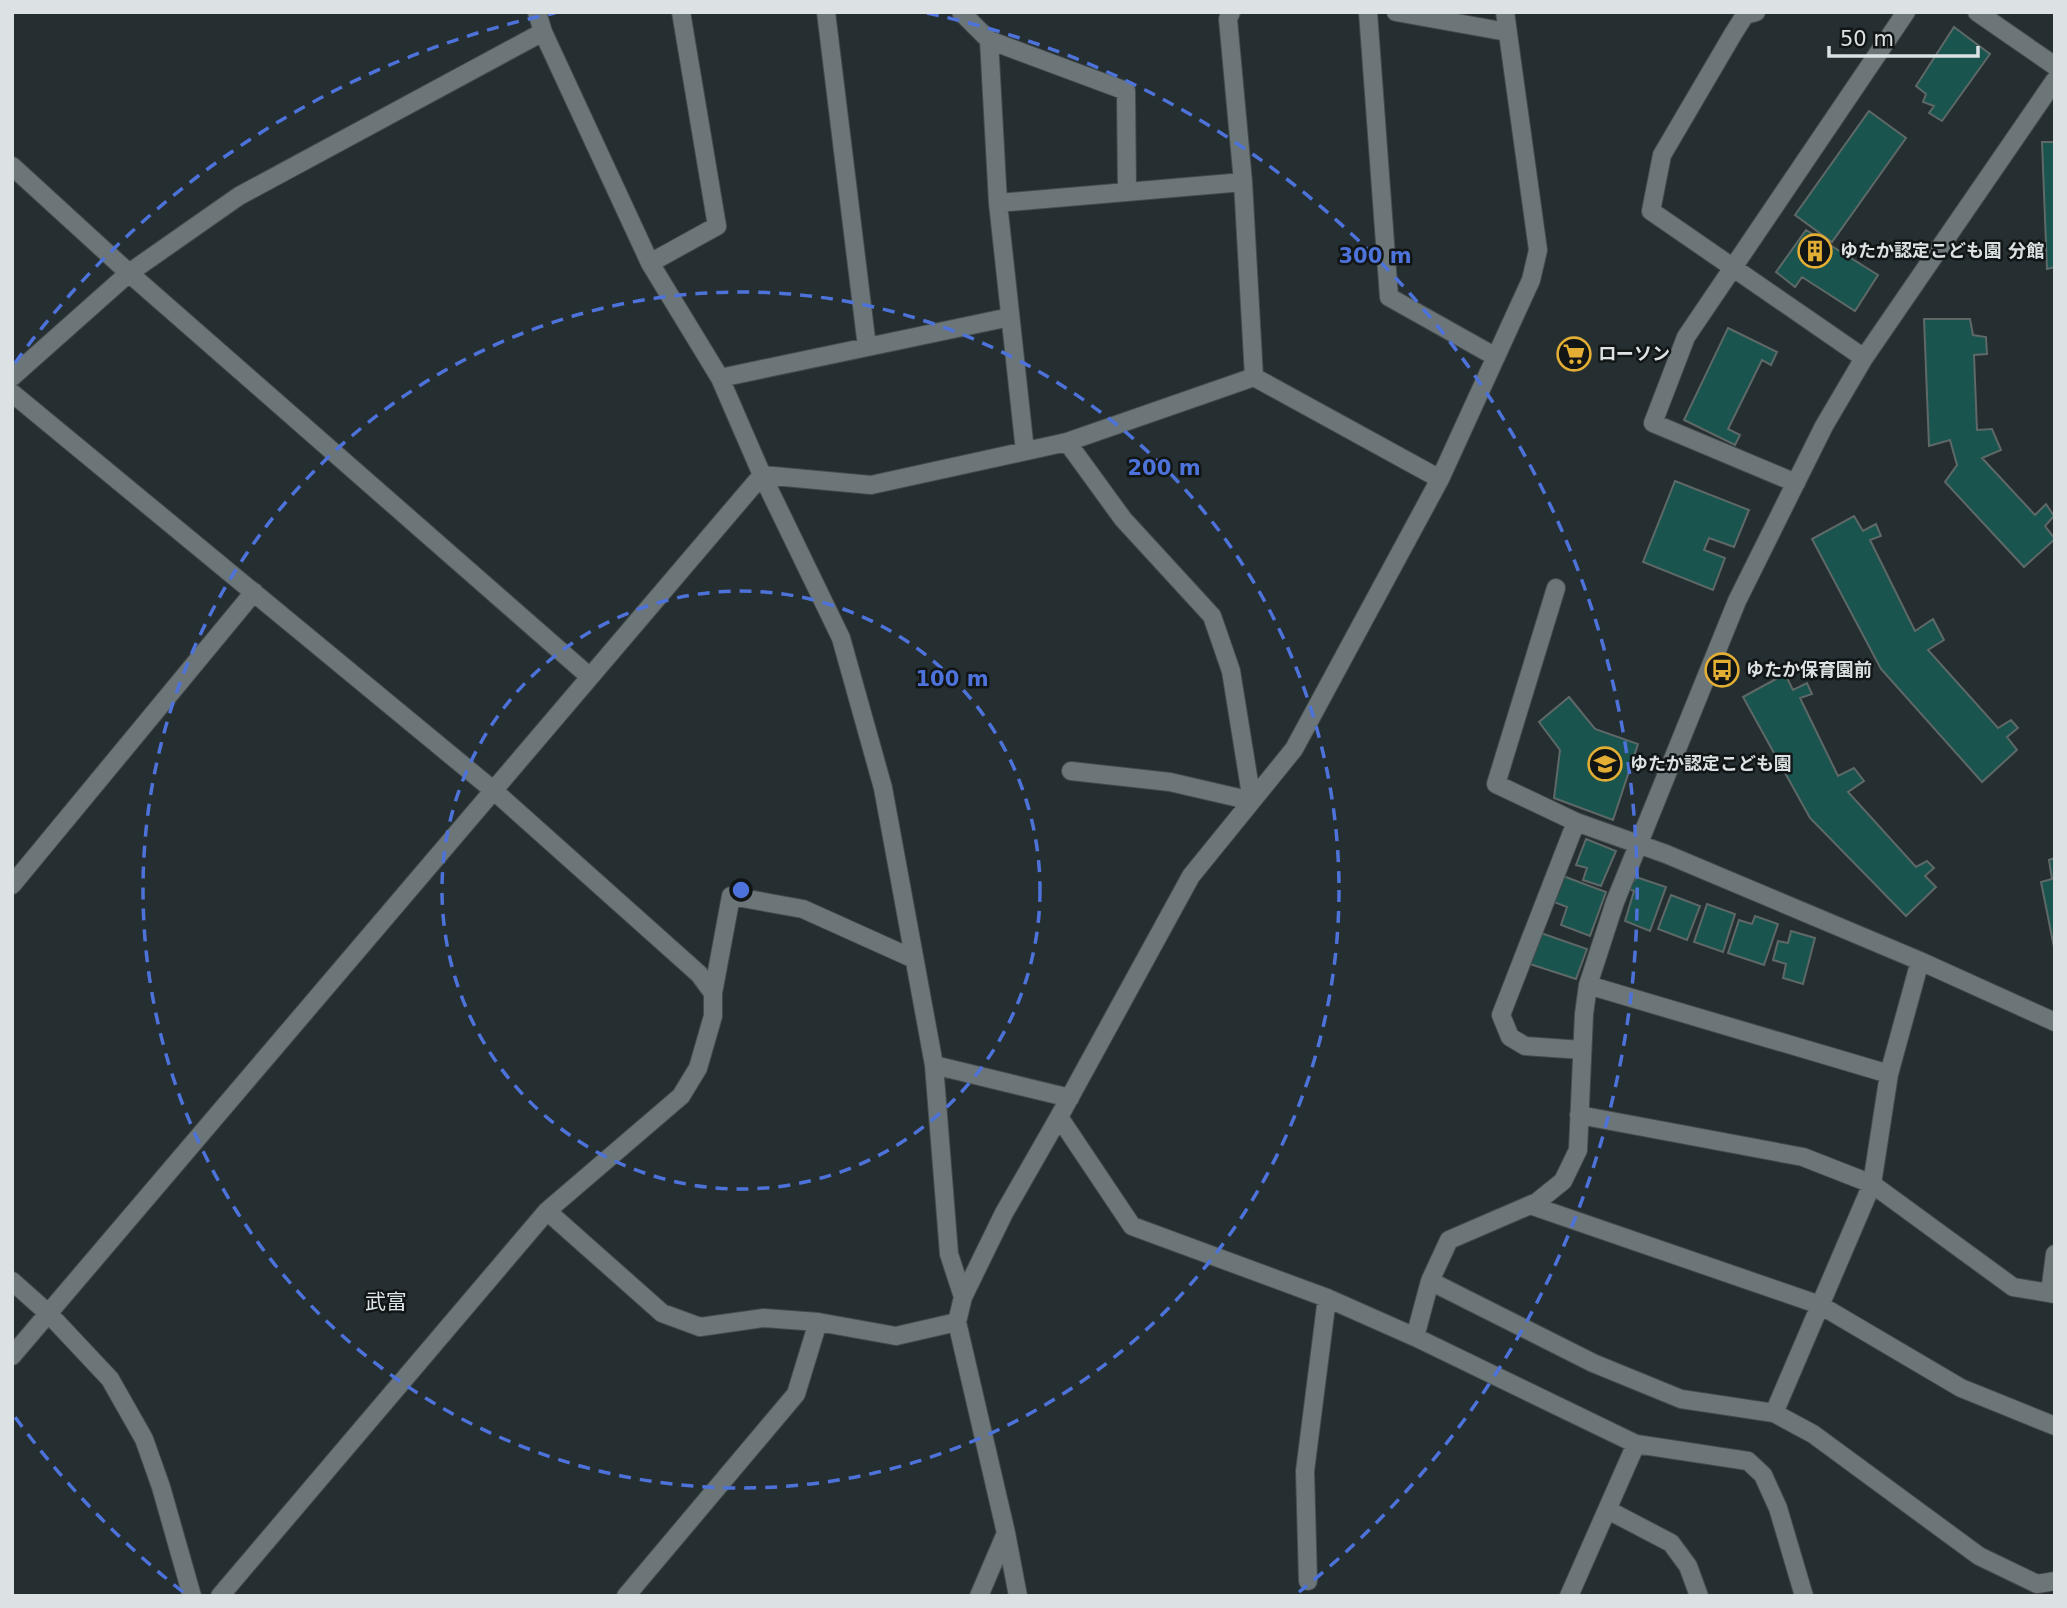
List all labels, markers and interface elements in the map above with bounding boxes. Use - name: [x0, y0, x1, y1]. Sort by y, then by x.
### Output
- scale bar: [1829, 14, 1978, 58]
- text: 50 m: [1840, 27, 1894, 51]
- building icon: ゆたか認定こども園 分館: [1796, 232, 1834, 270]
- place label: ゆたか認定こども園 分館: [1840, 240, 2044, 261]
- text: 300 m: [1338, 244, 1412, 268]
- supermarket icon: ローソン: [1555, 335, 1593, 373]
- place label: ローソン: [1598, 343, 1670, 364]
- text: 200 m: [1127, 456, 1201, 480]
- bus stop icon: ゆたか保育園前: [1703, 651, 1741, 689]
- place label: ゆたか保育園前: [1746, 659, 1872, 680]
- text: 100 m: [915, 667, 989, 691]
- school or university icon: ゆたか認定こども園: [1586, 745, 1624, 783]
- place label: ゆたか認定こども園: [1630, 753, 1792, 774]
- centre of rings: [729, 878, 753, 902]
- district label: 武富: [365, 1290, 407, 1314]

